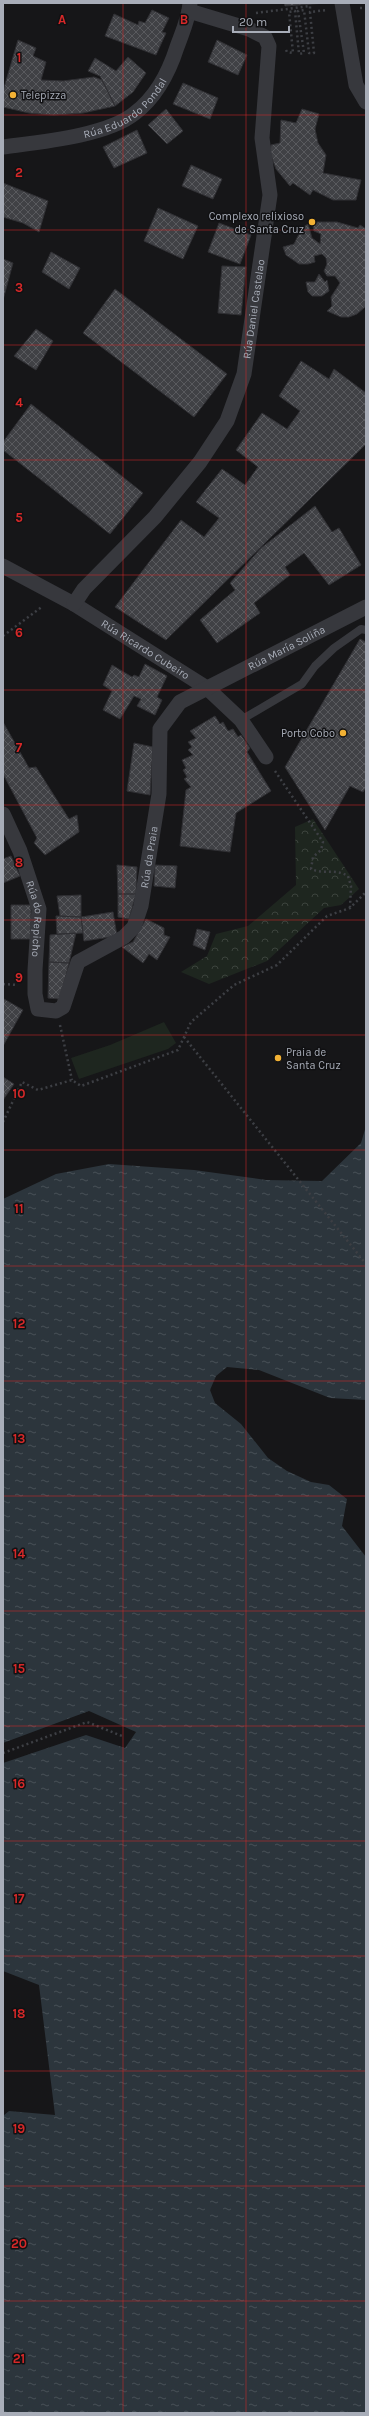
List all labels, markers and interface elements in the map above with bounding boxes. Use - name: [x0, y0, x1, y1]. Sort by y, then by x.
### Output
- scale bar: [233, 8, 289, 34]
- text: A: [58, 12, 66, 27]
- text: B: [180, 12, 188, 27]
- text: 20 m: [239, 15, 267, 29]
- text: 1: [17, 50, 21, 65]
- street label: Rúa Eduardo Pondal: [82, 76, 169, 141]
- place label: Telepizza: [21, 89, 66, 102]
- marker: Telepizza: [8, 90, 18, 100]
- text: 2: [15, 165, 23, 180]
- place label: Complexo relixioso de Santa Cruz: [209, 210, 304, 236]
- marker: Complexo relixioso de Santa Cruz: [307, 217, 317, 227]
- street label: Rúa Daniel Castelao: [240, 258, 267, 360]
- text: 3: [15, 280, 23, 295]
- text: 4: [15, 395, 23, 410]
- text: 5: [15, 510, 23, 525]
- street label: Rúa Ricardo Cubeiro: [99, 616, 192, 682]
- street label: Rúa María Soliña: [246, 622, 327, 673]
- text: 6: [15, 625, 23, 640]
- place label: Porto Cobo: [281, 727, 335, 740]
- marker: Porto Cobo: [338, 728, 348, 738]
- text: 7: [16, 740, 23, 755]
- street label: Rúa da Praia: [137, 825, 160, 889]
- text: 8: [15, 855, 23, 870]
- street label: Rúa do Repicho: [24, 879, 46, 957]
- text: 9: [15, 970, 23, 985]
- place label: Praia de Santa Cruz: [286, 1046, 341, 1072]
- marker: Praia de Santa Cruz: [273, 1053, 283, 1063]
- text: 10: [13, 1086, 25, 1101]
- text: 11: [14, 1201, 24, 1216]
- text: 12: [13, 1316, 25, 1331]
- text: 13: [13, 1431, 25, 1446]
- text: 14: [13, 1546, 25, 1561]
- text: 15: [13, 1661, 26, 1676]
- text: 16: [13, 1776, 25, 1791]
- text: 17: [13, 1891, 25, 1906]
- text: 18: [12, 2006, 26, 2021]
- text: 19: [13, 2121, 25, 2136]
- text: 20: [11, 2236, 27, 2251]
- text: 21: [13, 2351, 25, 2366]

